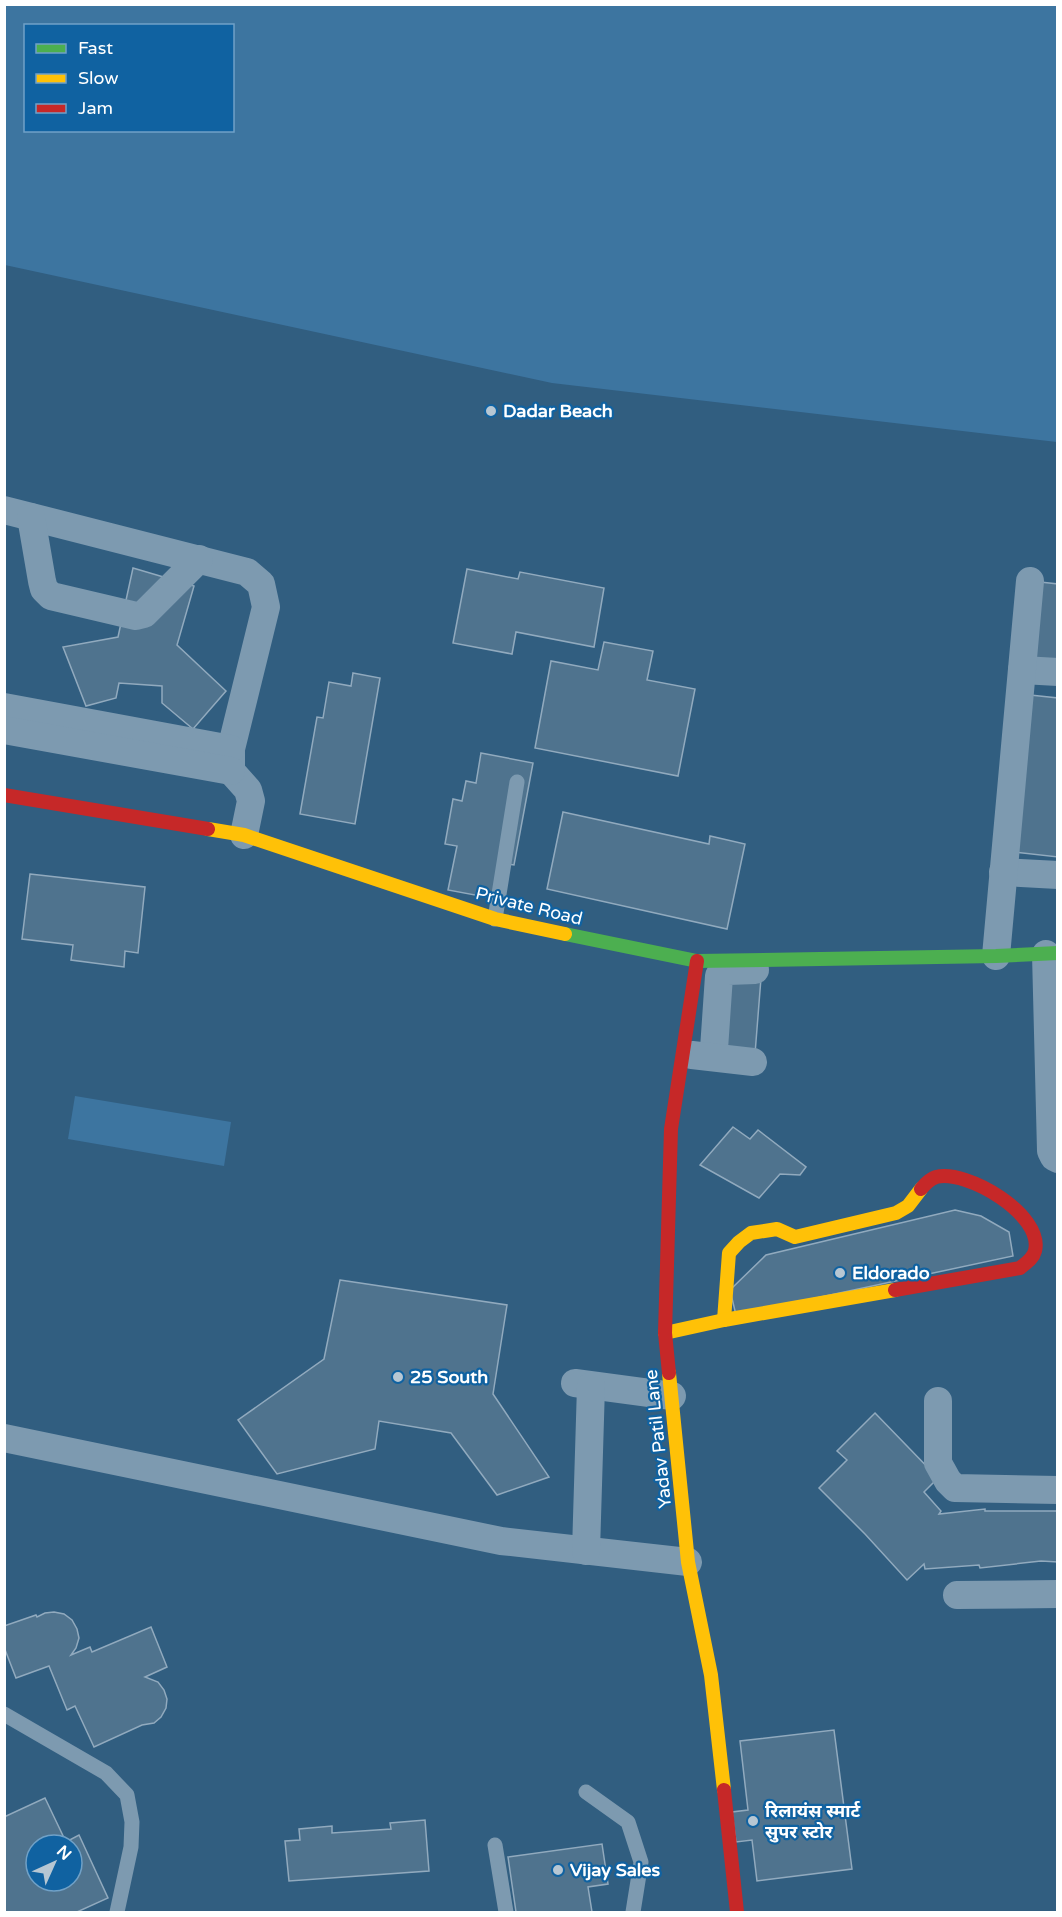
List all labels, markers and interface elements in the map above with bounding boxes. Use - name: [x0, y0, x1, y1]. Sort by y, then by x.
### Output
- legend: [24, 24, 234, 132]
- text: Fast: [78, 37, 113, 59]
- text: Slow: [78, 67, 119, 89]
- text: Jam: [78, 97, 113, 119]
- place label: Dadar Beach: [503, 400, 613, 422]
- marker: Dadar Beach: [484, 404, 498, 418]
- street label: Private Road: [473, 882, 585, 930]
- place label: Eldorado: [852, 1262, 930, 1284]
- marker: Eldorado: [833, 1266, 847, 1280]
- place label: 25 South: [410, 1366, 488, 1388]
- street label: Yadav Patil Lane: [640, 1369, 676, 1509]
- marker: 25 South: [391, 1370, 405, 1384]
- place label: रिलायंस स्मार्ट सुपर स्टोर: [765, 1800, 861, 1843]
- marker: रिलायंस स्मार्ट सुपर स्टोर: [746, 1814, 760, 1828]
- north arrow: [24, 1833, 84, 1893]
- text: N: [52, 1841, 76, 1865]
- place label: Vijay Sales: [570, 1859, 661, 1881]
- marker: Vijay Sales: [551, 1863, 565, 1877]

